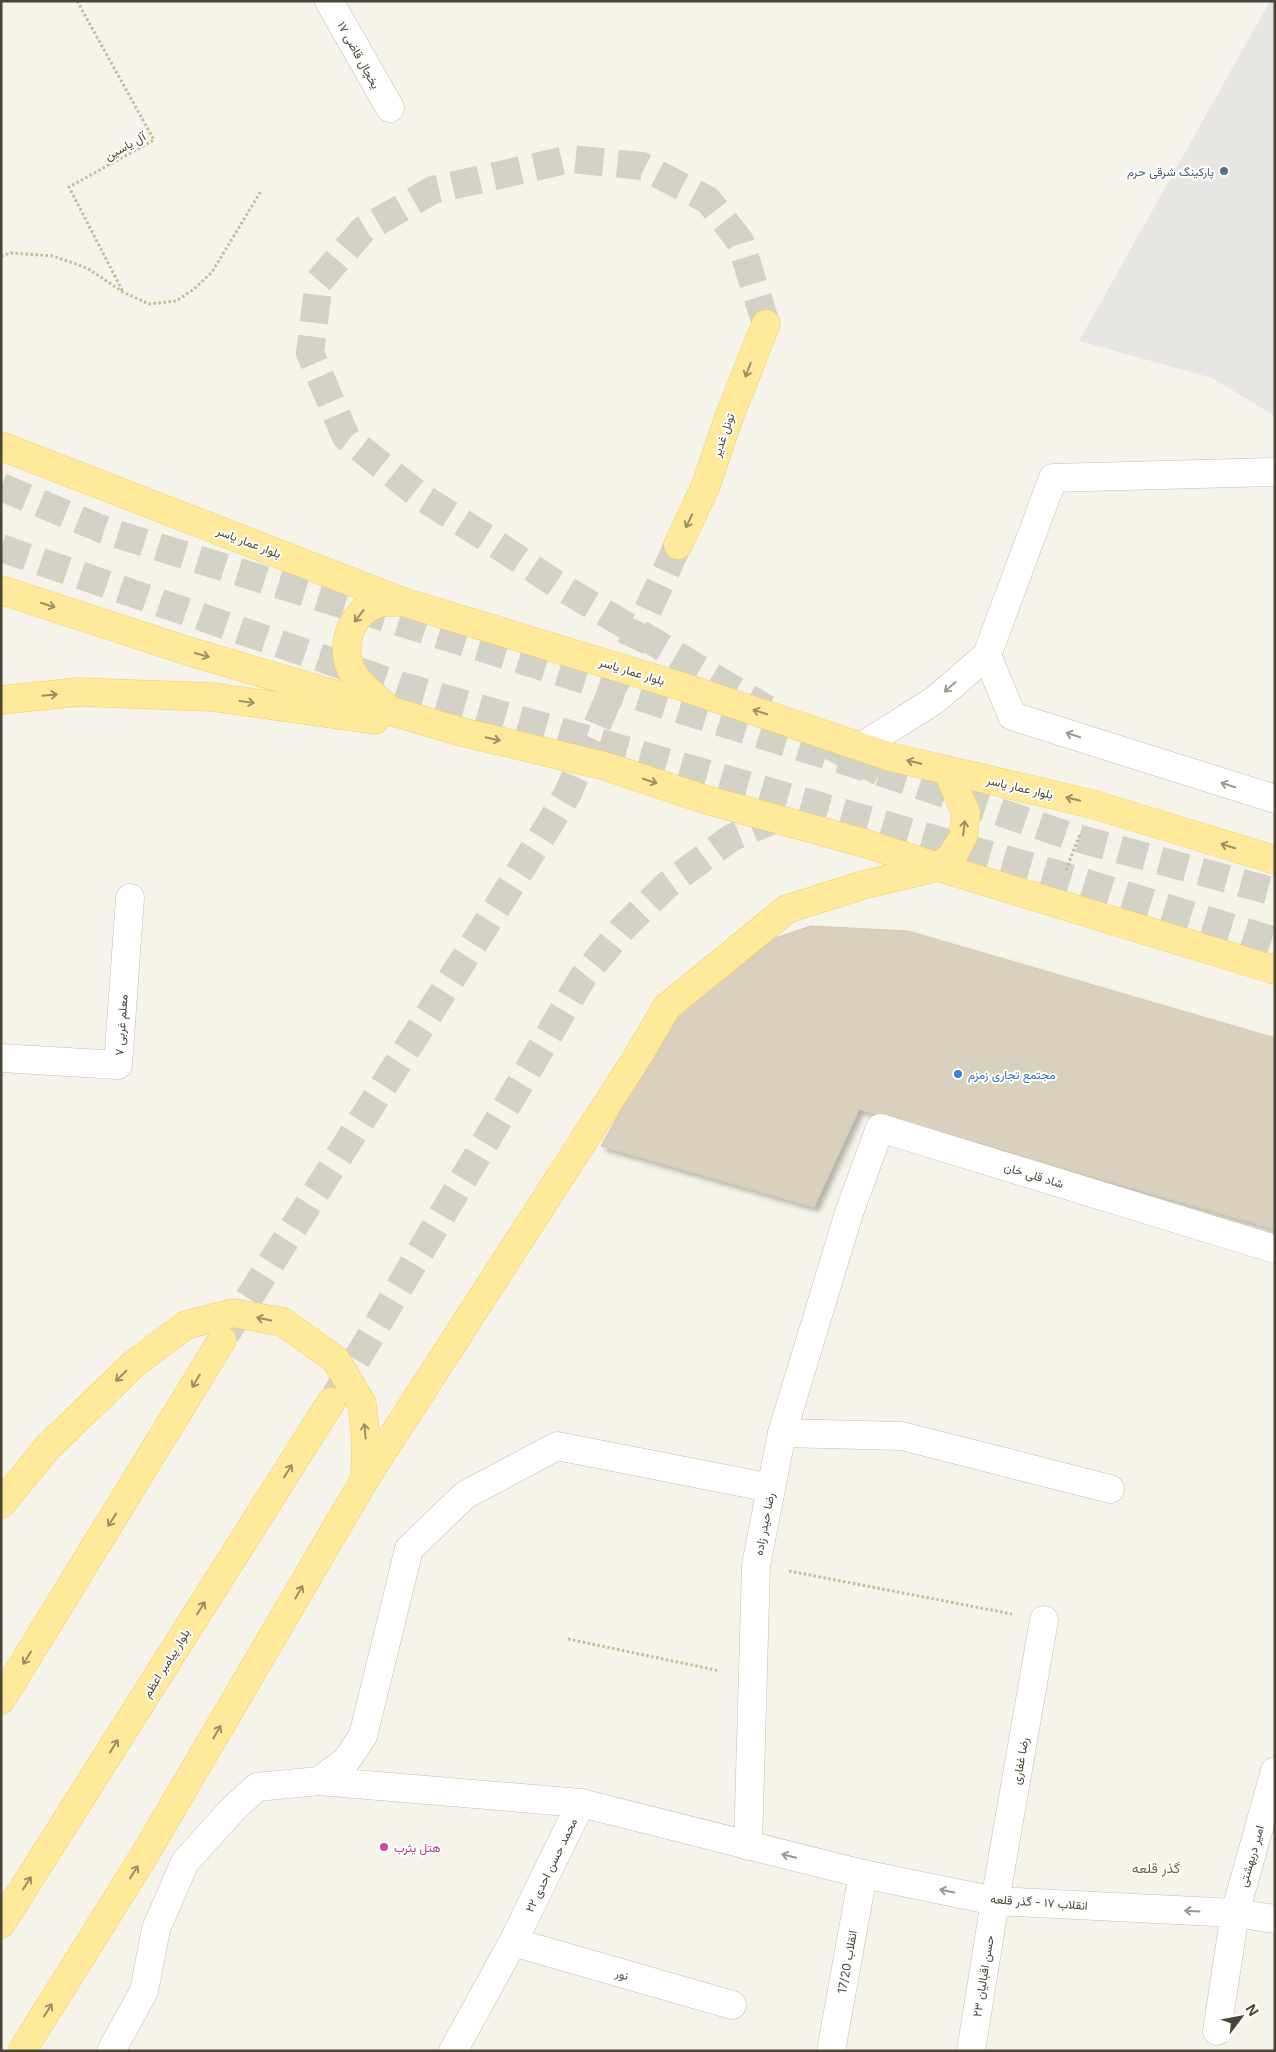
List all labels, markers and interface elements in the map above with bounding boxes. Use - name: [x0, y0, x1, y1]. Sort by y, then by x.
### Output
- street label: ۱۷ یخچال قاضی: [333, 19, 384, 92]
- street label: آل یاسین: [102, 128, 150, 164]
- place label: پارکینگ شرقی حرم: [1127, 164, 1214, 180]
- marker: پارکینگ شرقی حرم: [1218, 165, 1230, 177]
- one-way arrow: [743, 361, 752, 377]
- street label: تونل غدیر: [708, 411, 739, 460]
- one-way arrow: [684, 513, 694, 528]
- street label: بلوار عمار یاسر: [213, 523, 283, 562]
- one-way arrow: [39, 600, 55, 610]
- one-way arrow: [354, 609, 364, 623]
- one-way arrow: [194, 650, 210, 660]
- street label: بلوار عمار یاسر: [596, 654, 667, 689]
- one-way arrow: [944, 681, 957, 693]
- one-way arrow: [41, 690, 57, 700]
- one-way arrow: [238, 697, 254, 707]
- one-way arrow: [752, 707, 768, 717]
- one-way arrow: [1066, 730, 1082, 740]
- one-way arrow: [484, 735, 500, 745]
- one-way arrow: [907, 757, 923, 766]
- street label: بلوار عمار یاسر: [984, 772, 1055, 803]
- one-way arrow: [641, 777, 657, 786]
- one-way arrow: [1221, 779, 1237, 789]
- one-way arrow: [1065, 794, 1081, 803]
- one-way arrow: [959, 820, 969, 836]
- one-way arrow: [1221, 840, 1237, 850]
- street label: معلم غربی ۷: [111, 994, 132, 1056]
- place label: مجتمع تجاری زمزم: [968, 1067, 1056, 1084]
- marker: مجتمع تجاری زمزم: [952, 1068, 964, 1080]
- street label: شاد قلی خان: [1002, 1159, 1066, 1192]
- one-way arrow: [256, 1313, 272, 1323]
- one-way arrow: [116, 1370, 128, 1382]
- one-way arrow: [191, 1374, 201, 1388]
- one-way arrow: [360, 1423, 370, 1439]
- one-way arrow: [282, 1464, 293, 1478]
- street label: رضا حیدر زاده: [751, 1491, 778, 1557]
- one-way arrow: [106, 1512, 116, 1526]
- one-way arrow: [294, 1585, 304, 1599]
- one-way arrow: [196, 1602, 206, 1616]
- street label: بلوار پیامبر اعظم: [139, 1626, 194, 1701]
- one-way arrow: [21, 1651, 31, 1665]
- one-way arrow: [212, 1726, 222, 1740]
- street label: رضا غفاری: [1008, 1736, 1033, 1786]
- one-way arrow: [109, 1739, 119, 1753]
- street label: ۲۲ محمد حسن احدی: [522, 1815, 581, 1915]
- street label: امیر دربهشتی: [1235, 1824, 1268, 1889]
- place label: هتل یثرب: [394, 1840, 441, 1856]
- marker: هتل یثرب: [378, 1841, 390, 1853]
- one-way arrow: [781, 1851, 797, 1860]
- district label: گذر قلعه: [1132, 1859, 1180, 1877]
- one-way arrow: [129, 1865, 140, 1879]
- one-way arrow: [23, 1877, 33, 1891]
- one-way arrow: [940, 1886, 956, 1896]
- street label: انقلاب ۱۷ - گذر قلعه: [990, 1891, 1088, 1914]
- one-way arrow: [1184, 1906, 1200, 1915]
- street label: انقلاب 17/20: [834, 1929, 860, 1995]
- street label: ۲۳ حسن اقبالیان: [969, 1934, 998, 2018]
- street label: نور: [613, 1965, 630, 1984]
- north arrow: [1216, 1992, 1266, 2042]
- text: N: [1242, 2001, 1262, 2019]
- one-way arrow: [43, 2003, 53, 2017]

